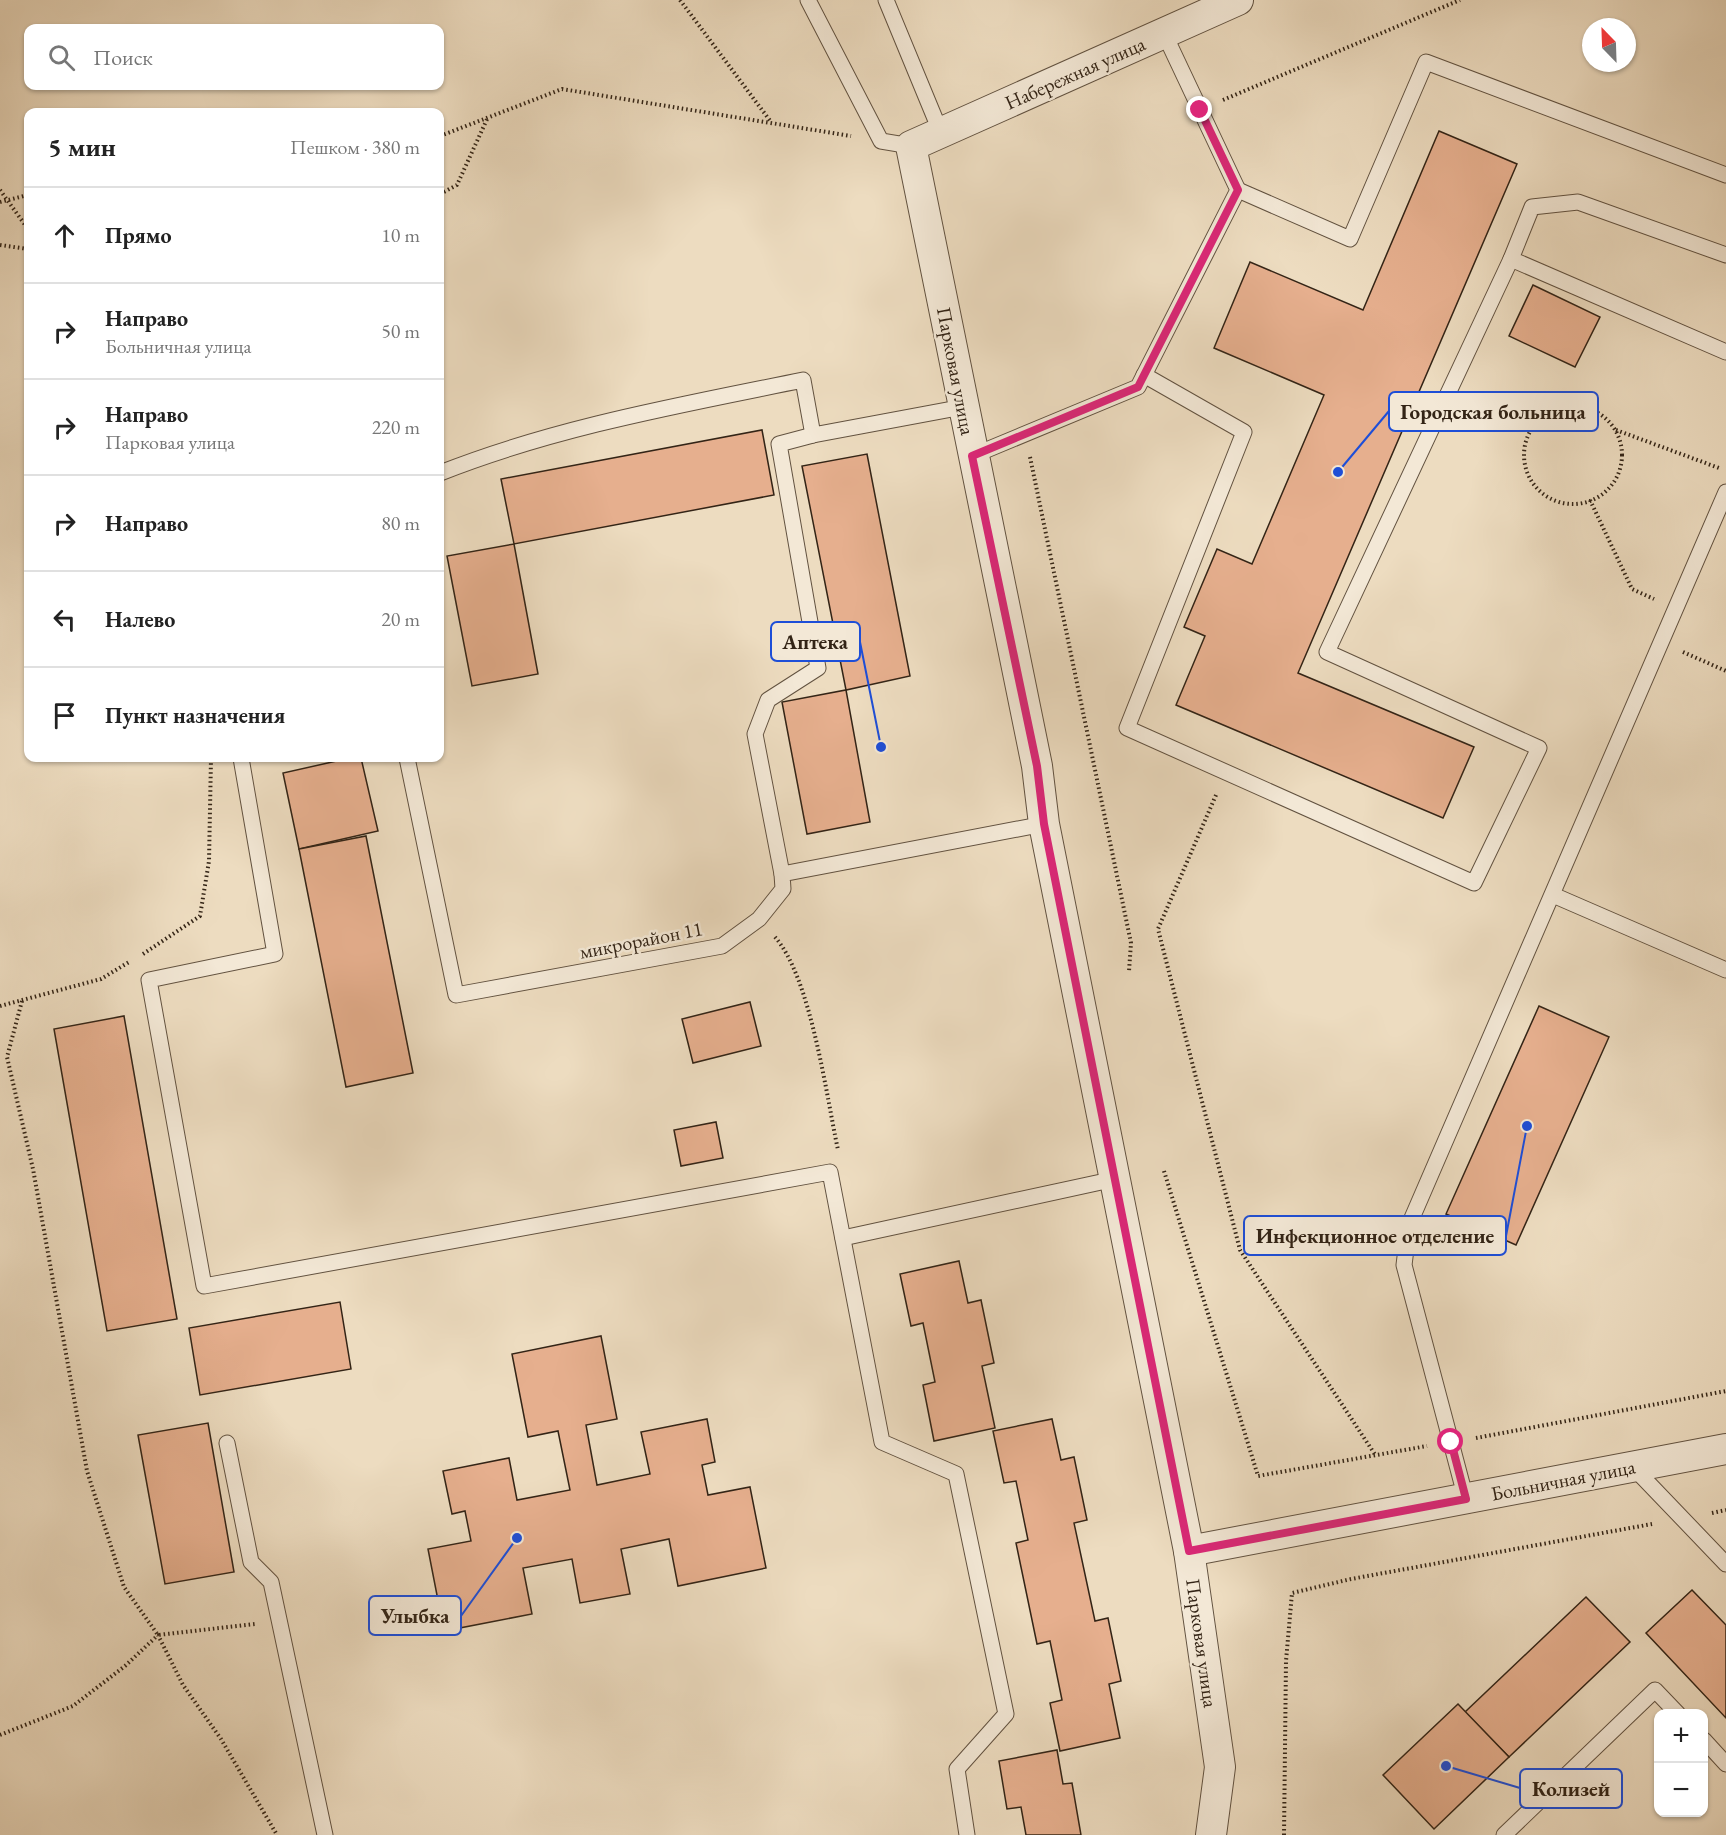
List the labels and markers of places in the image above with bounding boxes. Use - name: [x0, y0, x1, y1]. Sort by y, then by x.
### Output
- callout: Городская больница: [1389, 392, 1598, 431]
- callout: Аптека: [771, 622, 860, 661]
- callout: Инфекционное отделение: [1244, 1216, 1506, 1255]
- callout: Улыбка: [369, 1596, 461, 1635]
- callout: Колизей: [1520, 1769, 1622, 1808]

